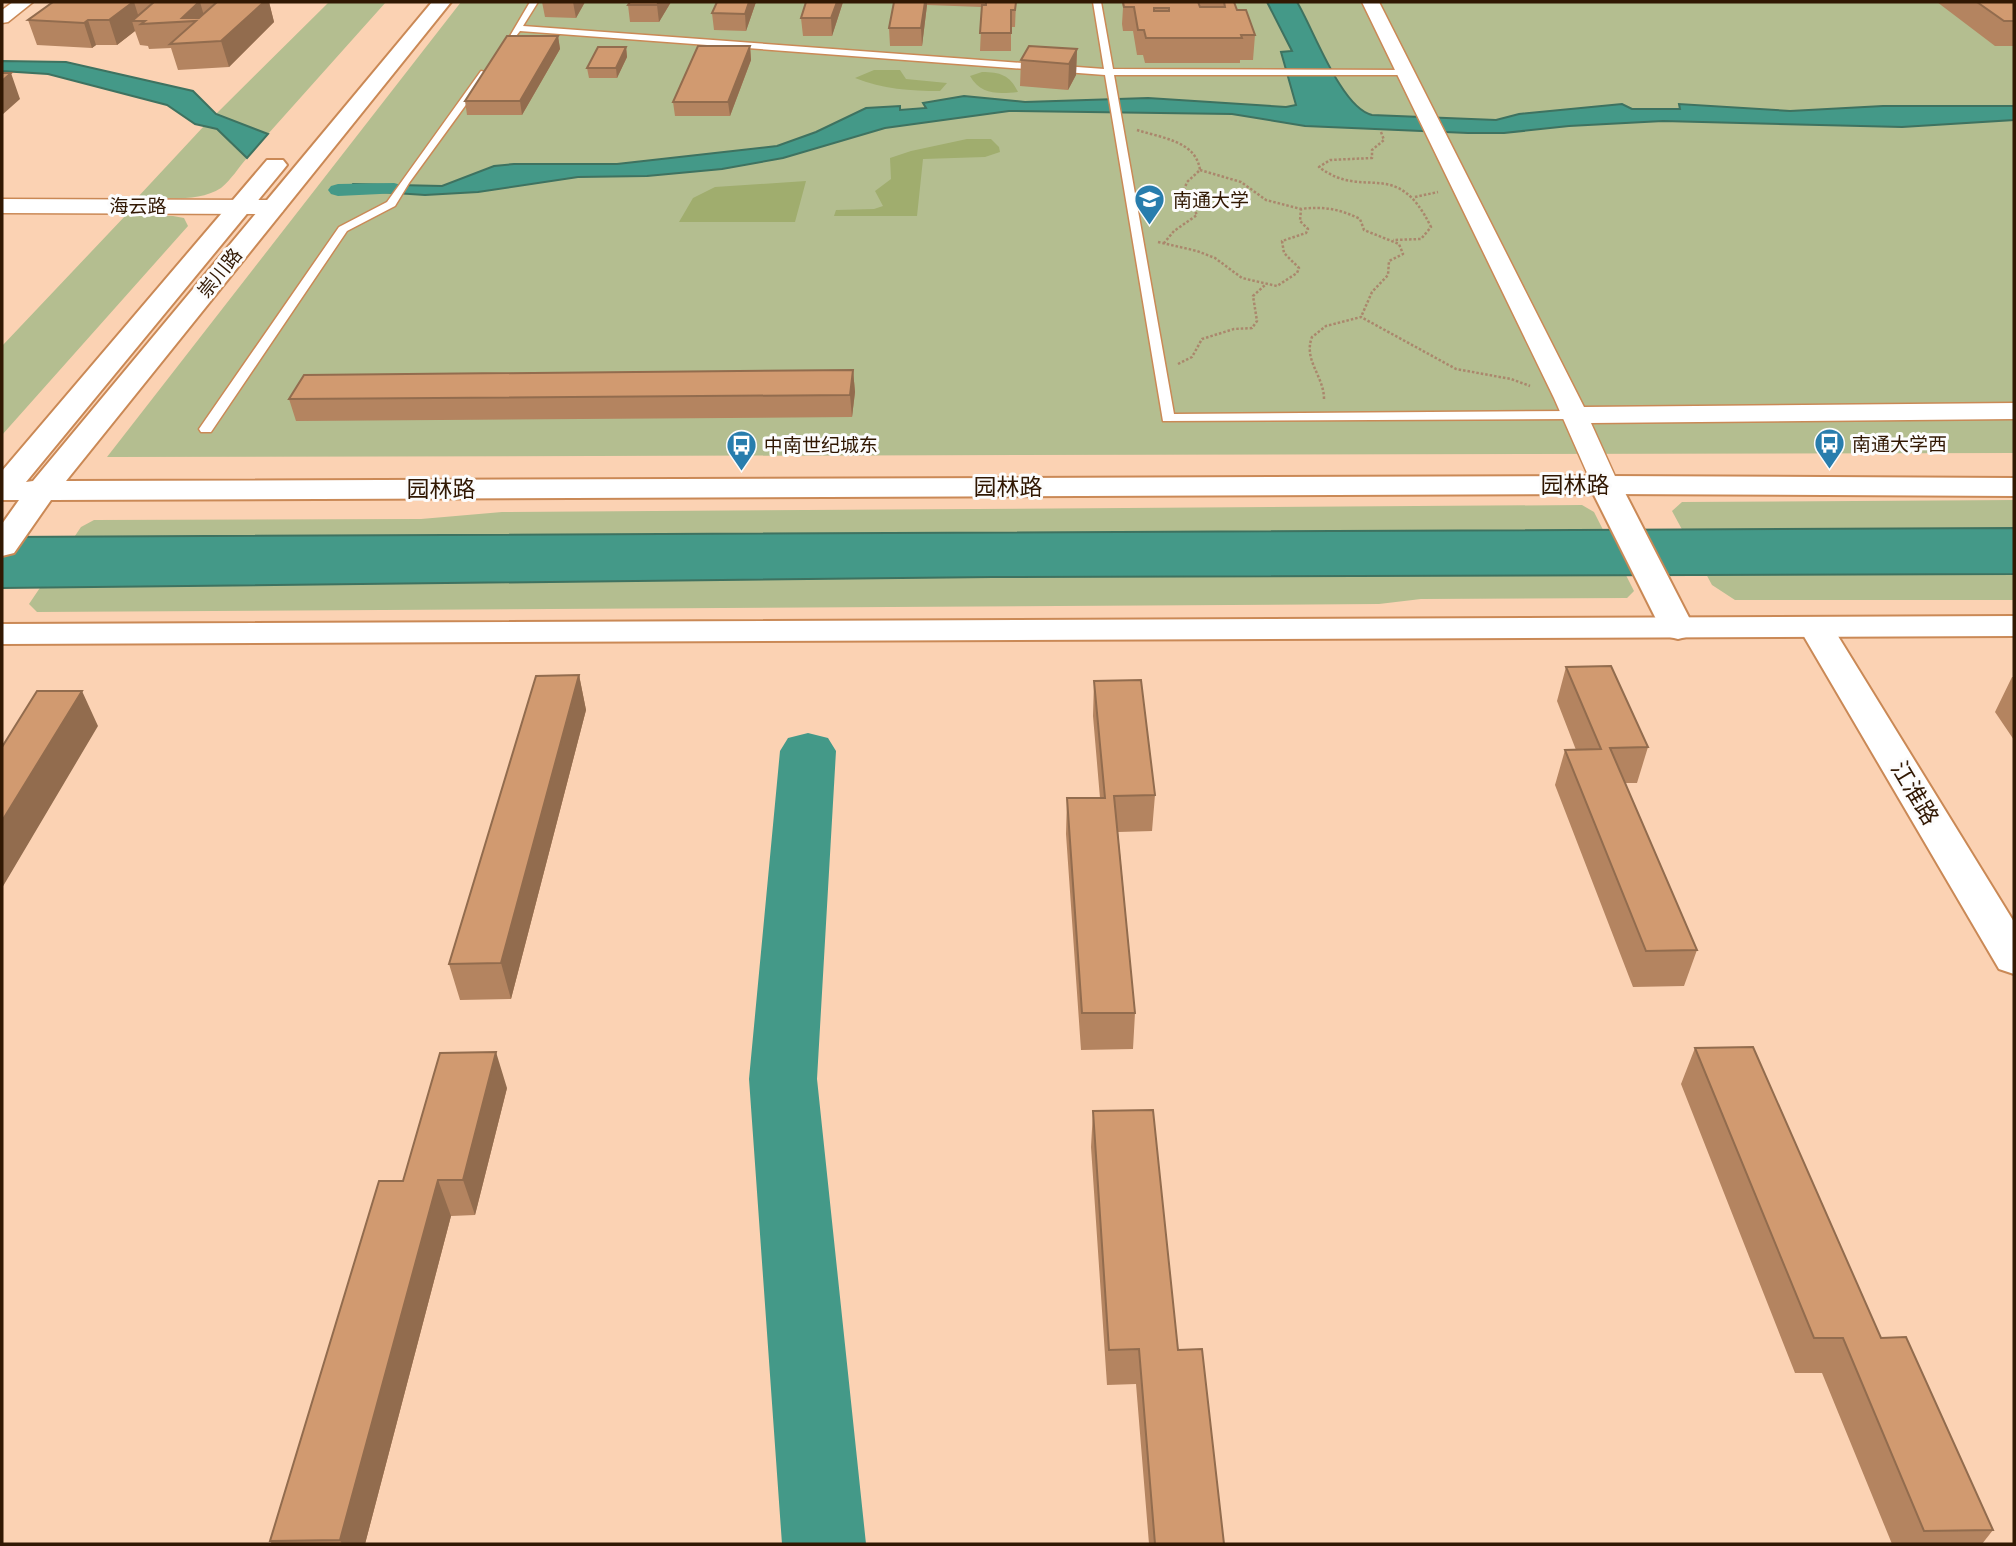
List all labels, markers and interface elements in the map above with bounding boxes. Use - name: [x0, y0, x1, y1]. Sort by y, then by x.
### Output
- school or university icon: 南通大学: [1133, 183, 1167, 227]
- place label: 南通大学: [1173, 189, 1249, 212]
- street label: 海云路: [109, 195, 167, 218]
- street label: 崇川路: [193, 244, 247, 302]
- bus stop icon: 南通大学西: [1812, 427, 1846, 471]
- bus stop icon: 中南世纪城东: [724, 428, 758, 472]
- place label: 南通大学西: [1852, 433, 1947, 456]
- place label: 中南世纪城东: [764, 434, 878, 457]
- street label: 园林路: [1541, 471, 1610, 499]
- street label: 园林路: [974, 473, 1043, 501]
- street label: 园林路: [407, 475, 476, 503]
- street label: 江淮路: [1885, 756, 1945, 830]

